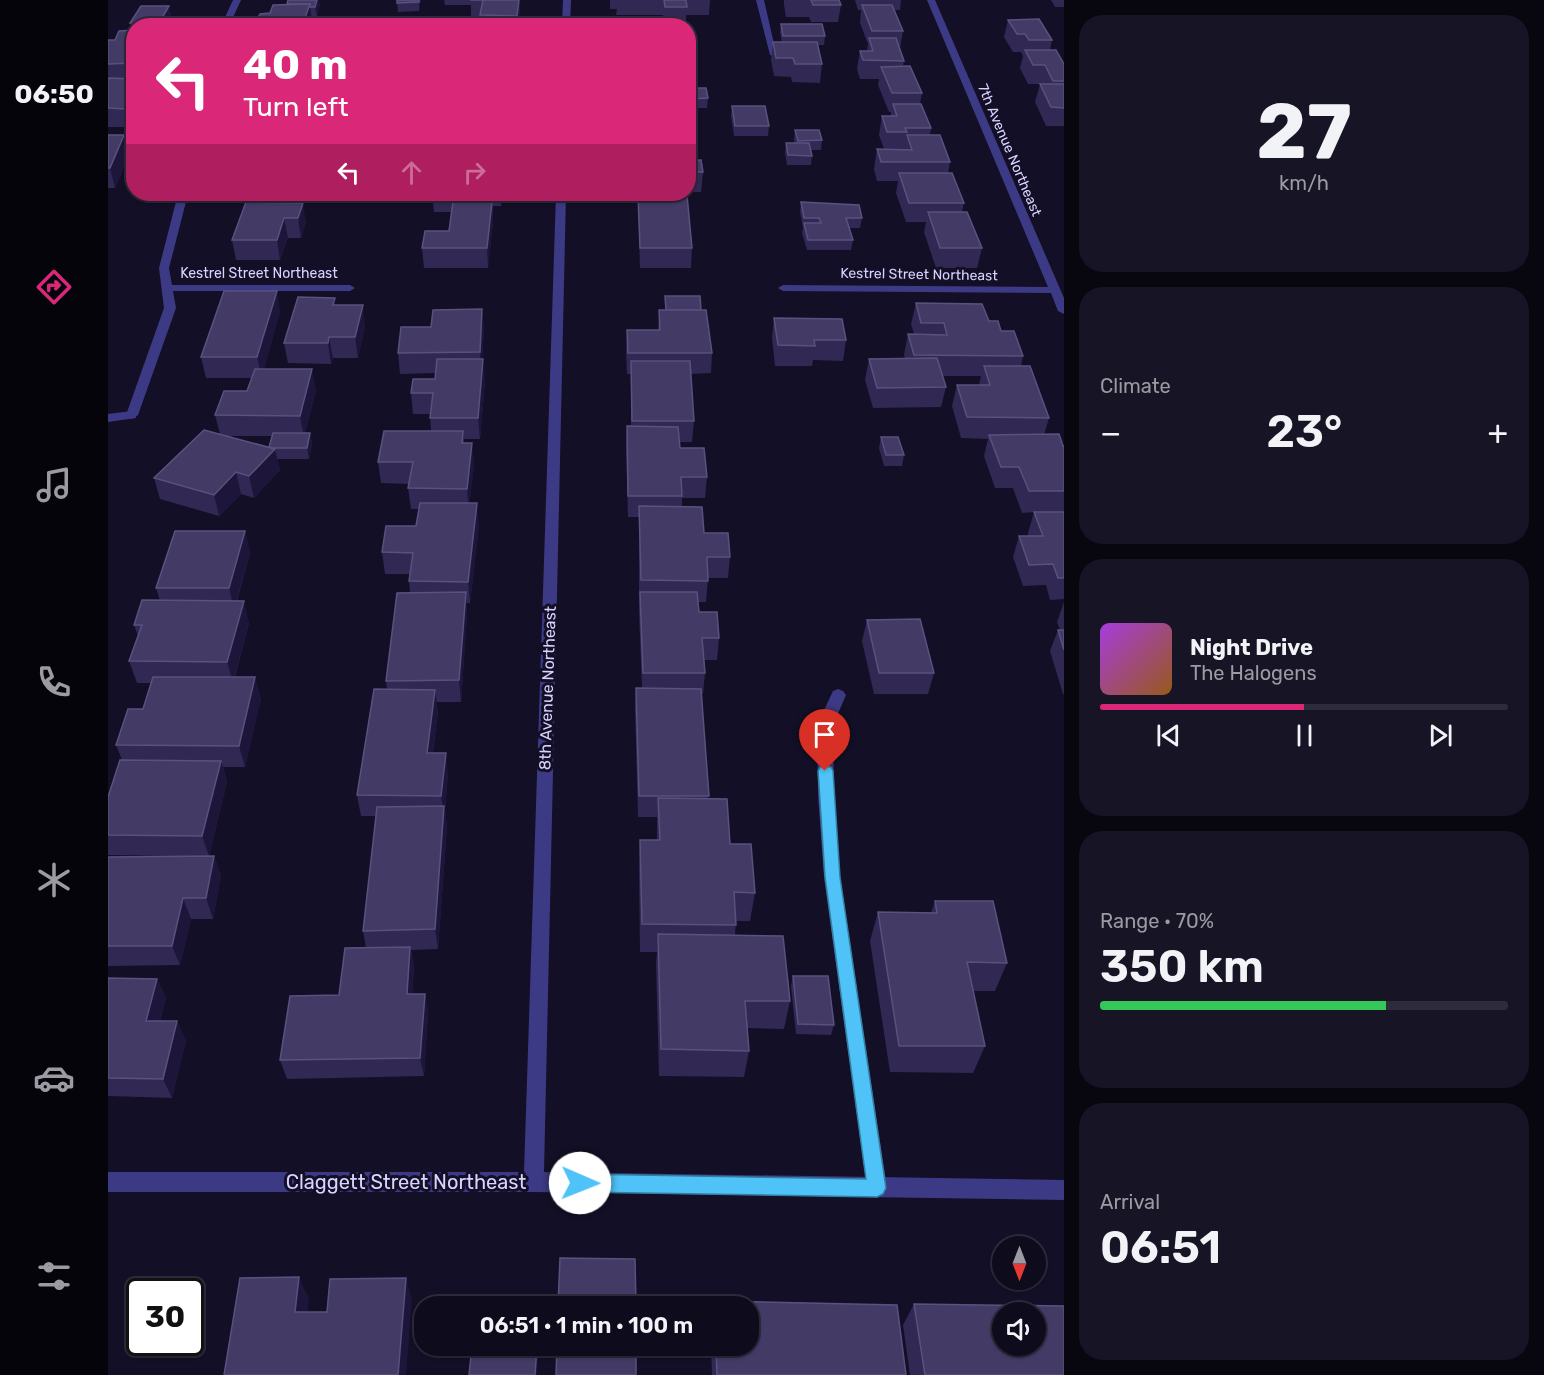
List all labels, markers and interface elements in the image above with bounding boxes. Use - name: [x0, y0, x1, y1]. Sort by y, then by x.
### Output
- text: 40 m: [243, 40, 348, 90]
- icon: left: [144, 42, 222, 120]
- text: 06:50: [14, 78, 94, 110]
- street label: 7th Avenue Northeast: [974, 82, 1045, 219]
- text: 27: [1256, 85, 1352, 178]
- text: Turn left: [243, 91, 348, 123]
- icon: left: [332, 156, 365, 189]
- icon: ahead: [395, 156, 428, 189]
- icon: right: [458, 156, 491, 189]
- text: km/h: [1279, 171, 1329, 195]
- street label: Kestrel Street Northeast: [180, 265, 338, 282]
- street label: Kestrel Street Northeast: [840, 265, 998, 284]
- icon: directions: [33, 266, 75, 308]
- text: Climate: [1100, 374, 1171, 398]
- text: 23°: [1267, 405, 1342, 458]
- text: −: [1100, 413, 1121, 452]
- text: +: [1487, 413, 1508, 452]
- icon: music: [33, 464, 75, 506]
- street label: 8th Avenue Northeast: [535, 606, 560, 770]
- text: Night Drive: [1190, 634, 1313, 661]
- icon: phone: [33, 661, 75, 703]
- text: The Halogens: [1190, 661, 1317, 685]
- pin: [799, 709, 850, 771]
- icon: arrive: [808, 718, 841, 751]
- icon: previous: [1152, 719, 1185, 752]
- icon: pause: [1288, 719, 1321, 752]
- icon: next: [1424, 719, 1457, 752]
- icon: climate: [33, 859, 75, 901]
- text: Range · 70%: [1100, 909, 1214, 933]
- text: 350 km: [1100, 940, 1264, 993]
- icon: car: [33, 1057, 75, 1099]
- position arrow: [548, 1151, 612, 1215]
- street label: Claggett Street Northeast: [286, 1170, 527, 1194]
- text: Arrival: [1100, 1190, 1160, 1214]
- text: 06:51: [1100, 1221, 1221, 1274]
- north arrow: [992, 1236, 1046, 1290]
- map controls: [992, 1236, 1046, 1356]
- icon: filters: [33, 1255, 75, 1297]
- speed limit sign: 30: [126, 1278, 204, 1356]
- button: sound: [992, 1302, 1046, 1356]
- text: 06:51 · 1 min · 100 m: [480, 1312, 693, 1339]

